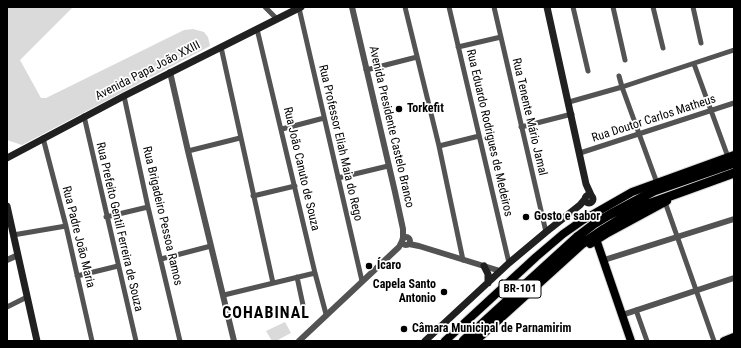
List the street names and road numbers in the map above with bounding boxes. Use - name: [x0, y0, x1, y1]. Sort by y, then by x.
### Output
- street label: Avenida Papa João XXIII: [93, 38, 203, 104]
- street label: Avenida Presidente Castelo Branco: [365, 45, 417, 209]
- street label: Rua Eduardo Rodrigues de Medeiros: [463, 48, 515, 218]
- street label: Rua Tenente Mário Jamal: [508, 57, 550, 177]
- street label: Rua Professor Eliah Maia do Rego: [315, 63, 365, 223]
- street label: Rua Doutor Carlos Matheus: [590, 92, 718, 146]
- street label: Rua João Canuto de Souza: [280, 106, 322, 232]
- street label: Rua Prefeito Gentil Ferreira de Souza: [92, 141, 146, 313]
- street label: Rua Brigadeiro Pessoa Ramos: [139, 145, 185, 287]
- street label: Rua Padre João Maria: [58, 185, 98, 289]
- road number: BR-101: [499, 280, 541, 298]

